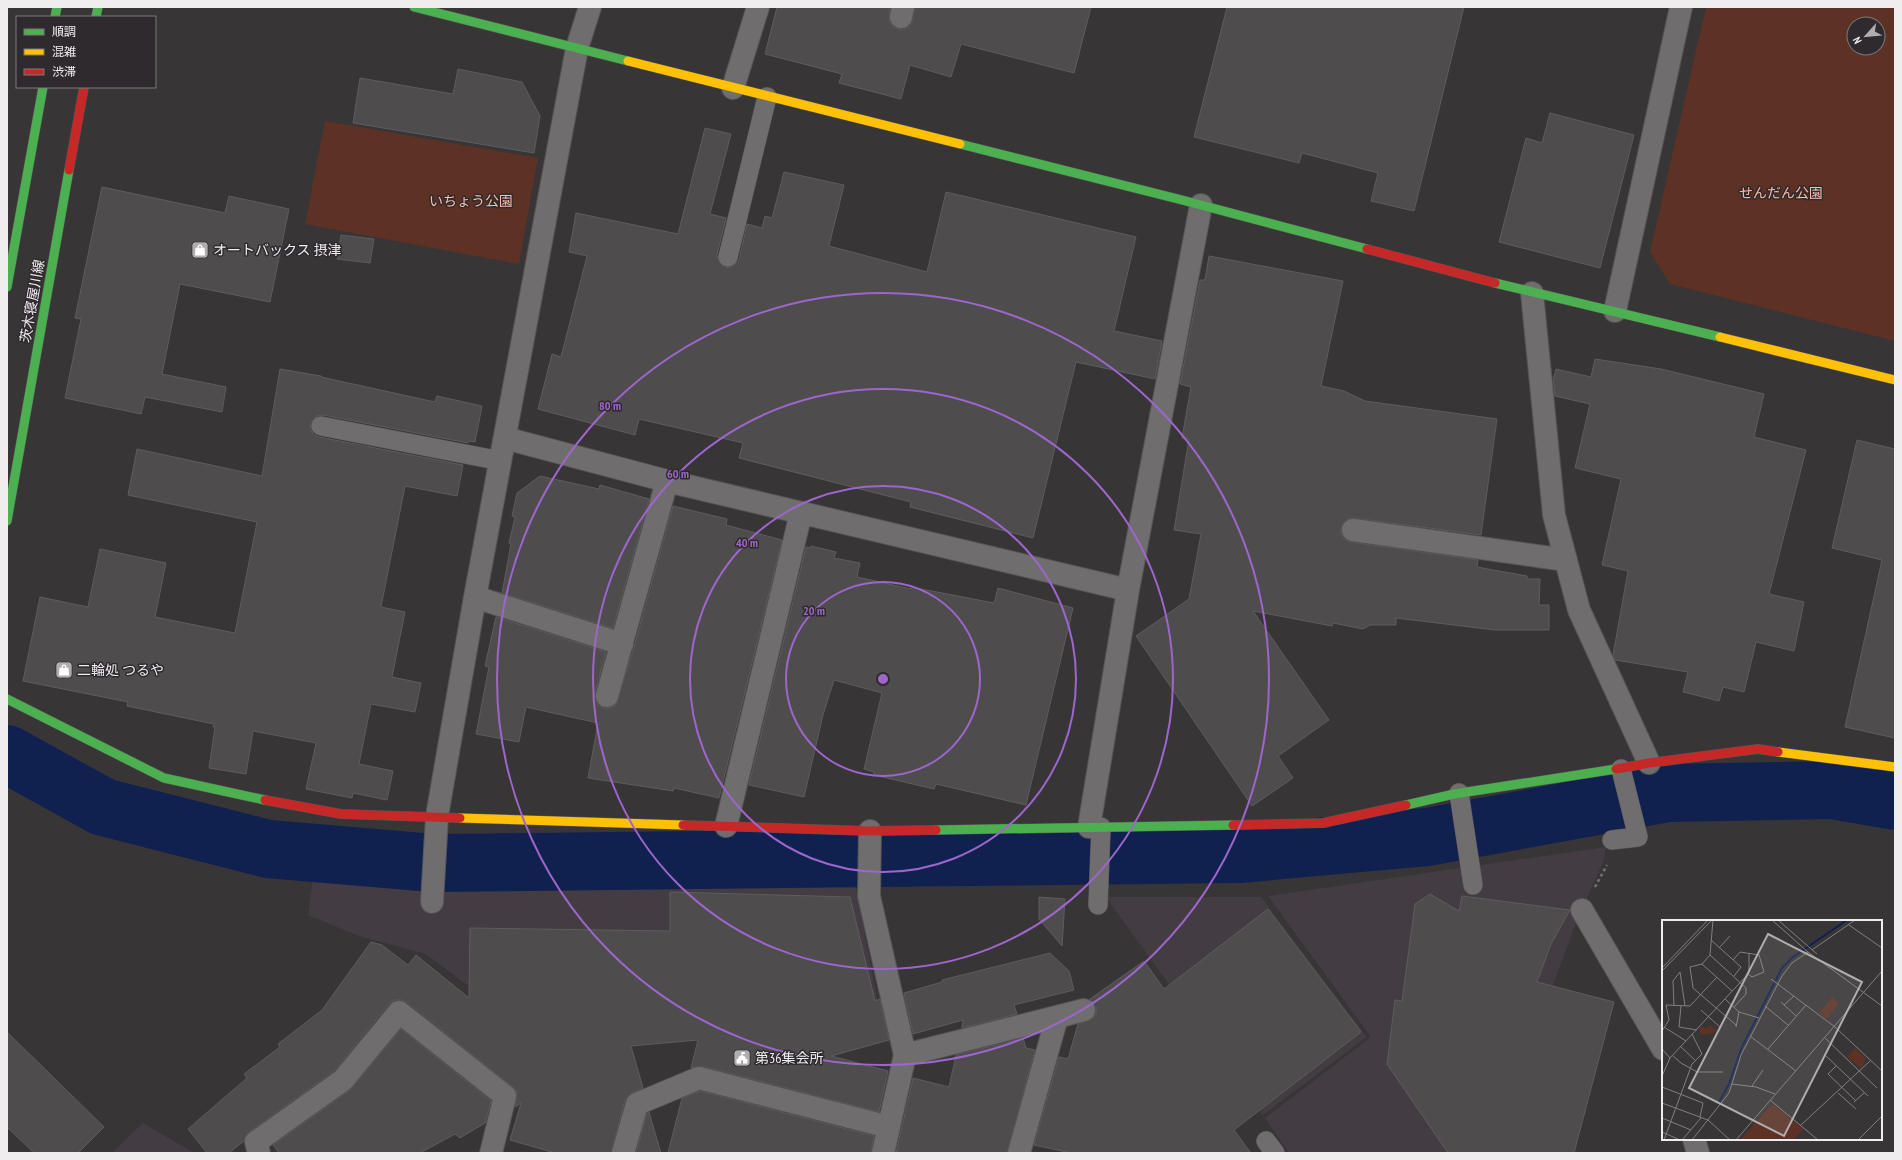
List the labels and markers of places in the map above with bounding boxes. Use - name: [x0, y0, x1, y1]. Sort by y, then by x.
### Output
- shop icon: オートバックス 摂津: [190, 240, 210, 260]
- place label: オートバックス 摂津: [213, 241, 342, 259]
- shop icon: 二輪処 つるや: [54, 660, 74, 680]
- place label: 二輪処 つるや: [77, 661, 164, 679]
- centre of rings: [876, 672, 890, 686]
- public building icon: 第36集会所: [732, 1048, 752, 1068]
- place label: 第36集会所: [755, 1049, 824, 1067]

